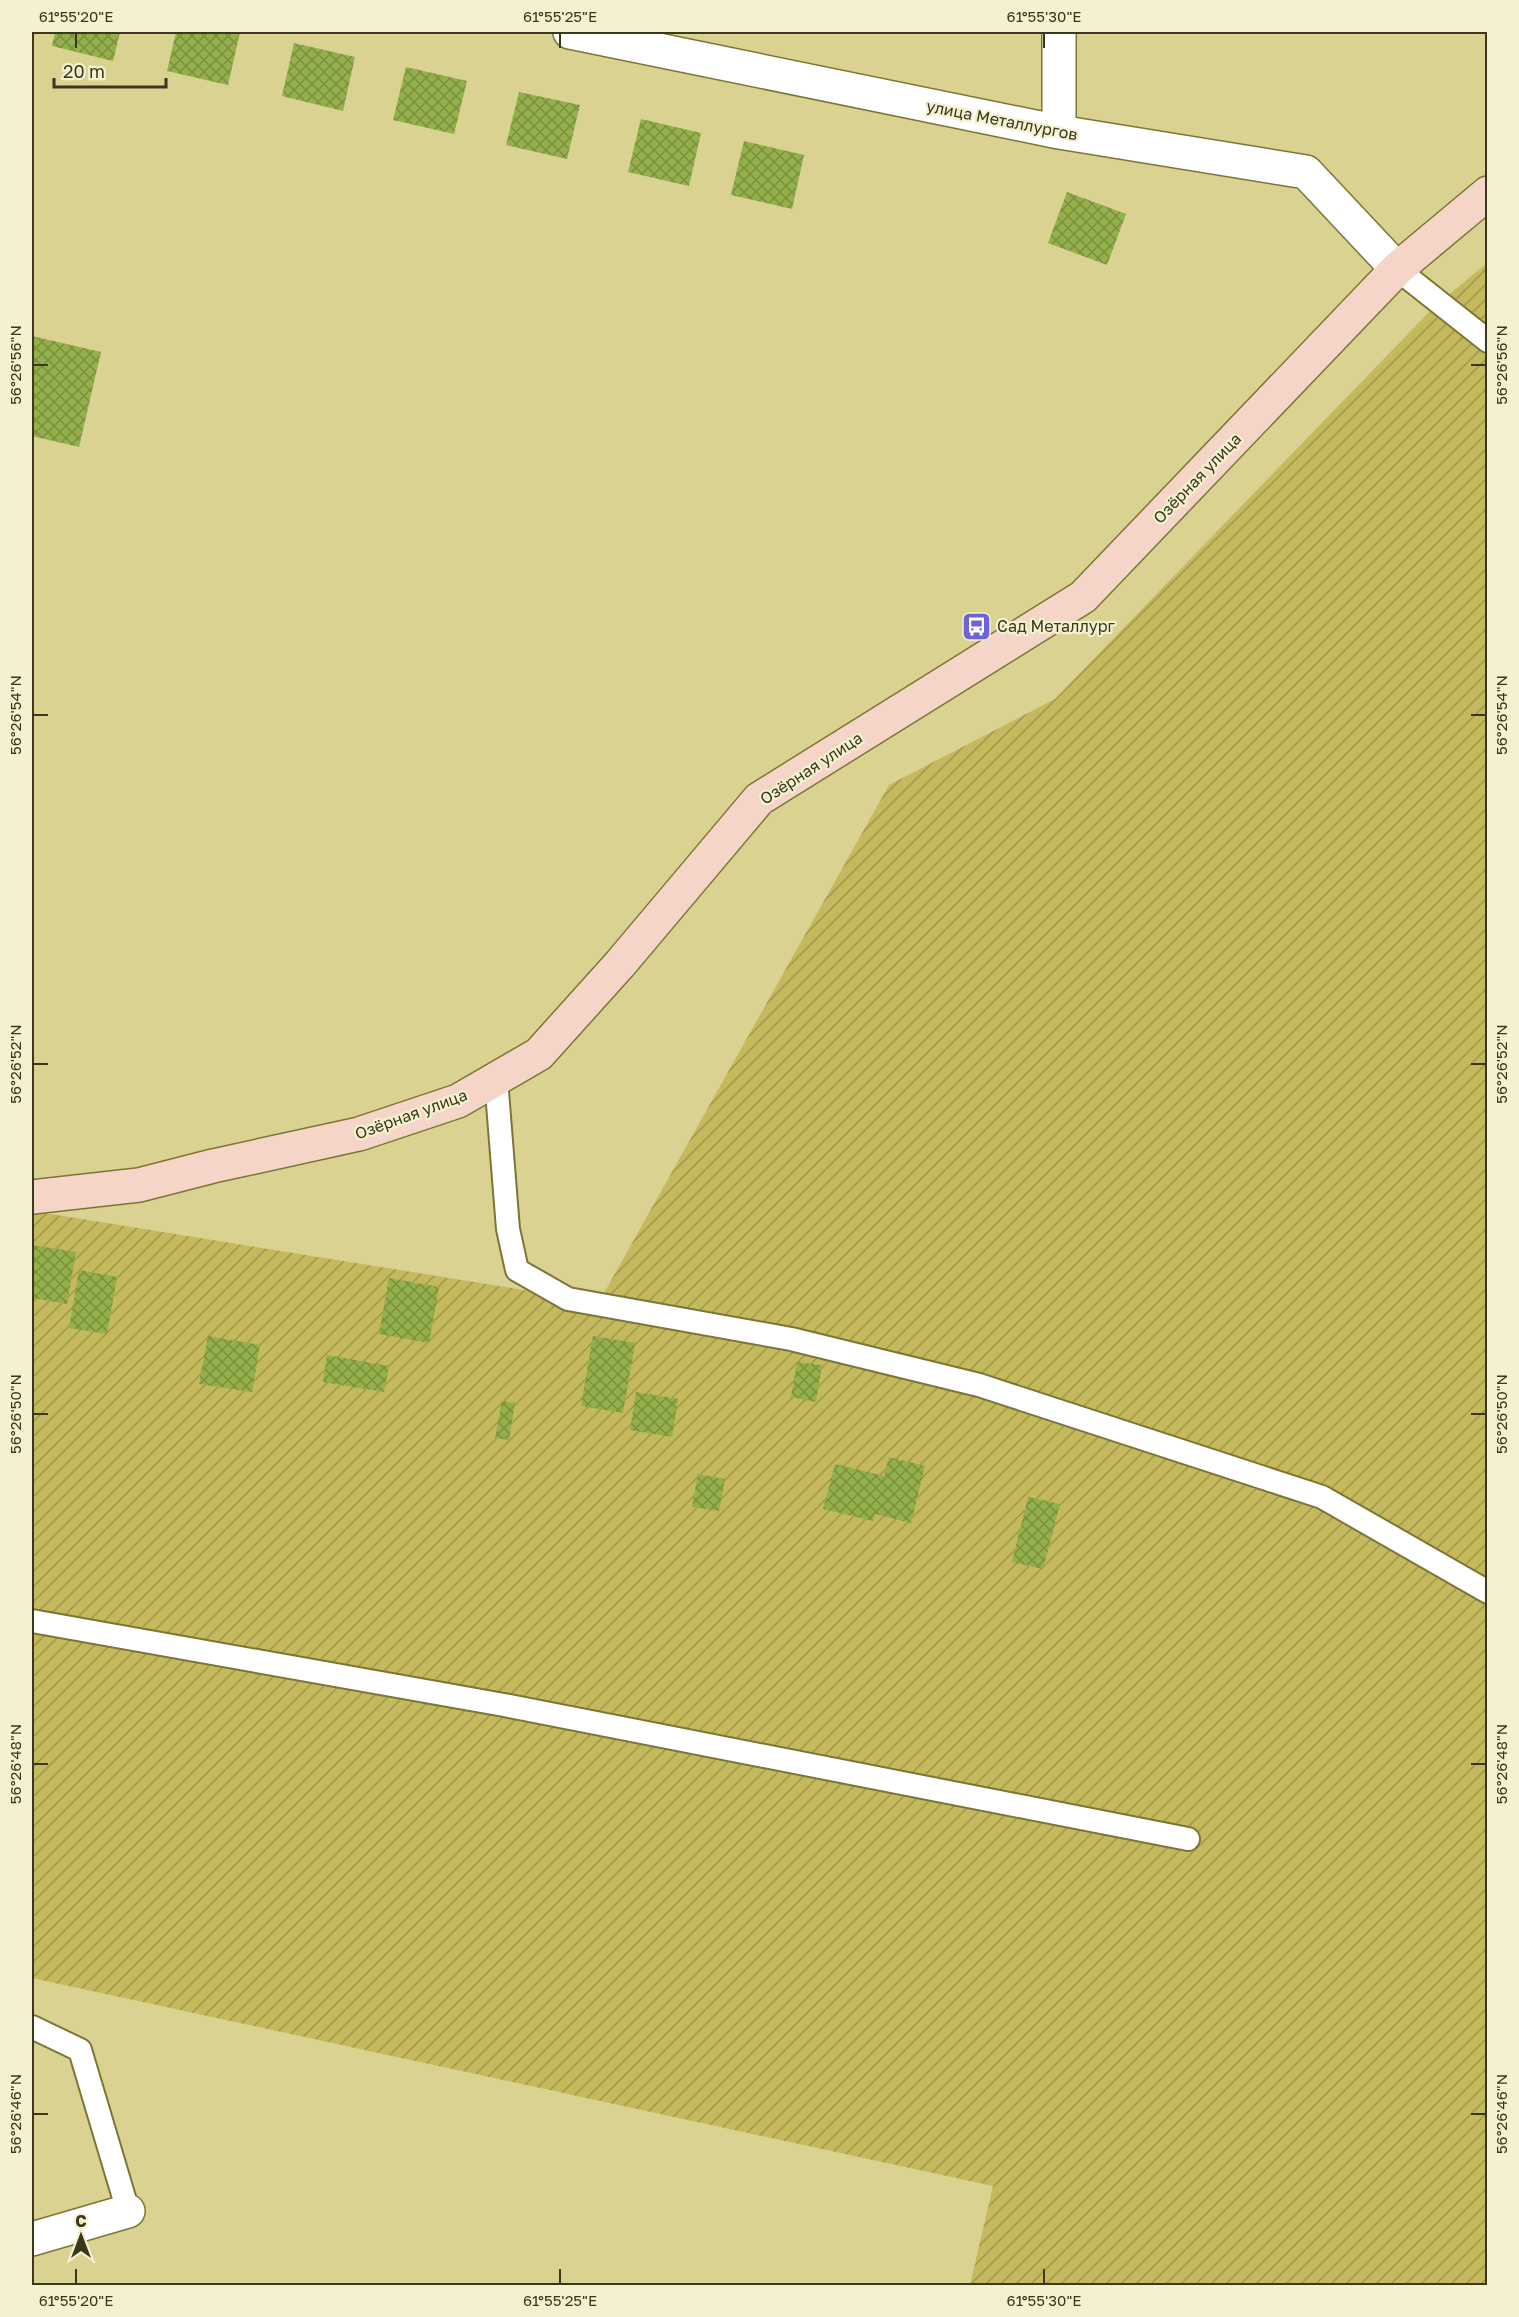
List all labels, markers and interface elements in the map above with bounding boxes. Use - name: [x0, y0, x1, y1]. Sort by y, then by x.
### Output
- text: 61°55'20"E: [39, 7, 113, 25]
- text: 61°55'25"E: [523, 7, 597, 25]
- text: 61°55'30"E: [1007, 7, 1081, 25]
- scale bar: [54, 51, 166, 89]
- text: 20 m: [63, 60, 105, 82]
- street label: улица Металлургов: [925, 96, 1079, 144]
- text: 56°26'56"N: [6, 325, 24, 405]
- text: 56°26'56"N: [1492, 325, 1510, 405]
- street label: Озёрная улица: [1149, 429, 1245, 527]
- bus stop icon: Сад Металлург: [960, 610, 992, 642]
- place label: Сад Металлург: [997, 616, 1116, 636]
- text: 56°26'54"N: [6, 675, 24, 755]
- text: 56°26'54"N: [1492, 675, 1510, 755]
- street label: Озёрная улица: [756, 727, 866, 809]
- text: 56°26'52"N: [6, 1024, 24, 1104]
- text: 56°26'52"N: [1492, 1024, 1510, 1104]
- street label: Озёрная улица: [352, 1084, 470, 1144]
- text: 56°26'50"N: [6, 1374, 24, 1454]
- text: 56°26'50"N: [1492, 1374, 1510, 1454]
- text: 56°26'48"N: [6, 1724, 24, 1804]
- text: 56°26'48"N: [1492, 1724, 1510, 1804]
- text: 56°26'46"N: [6, 2074, 24, 2154]
- text: 56°26'46"N: [1492, 2074, 1510, 2154]
- north arrow: [51, 2206, 111, 2266]
- text: С: [75, 2211, 87, 2231]
- text: 61°55'20"E: [39, 2291, 113, 2309]
- text: 61°55'25"E: [523, 2291, 597, 2309]
- text: 61°55'30"E: [1007, 2291, 1081, 2309]

